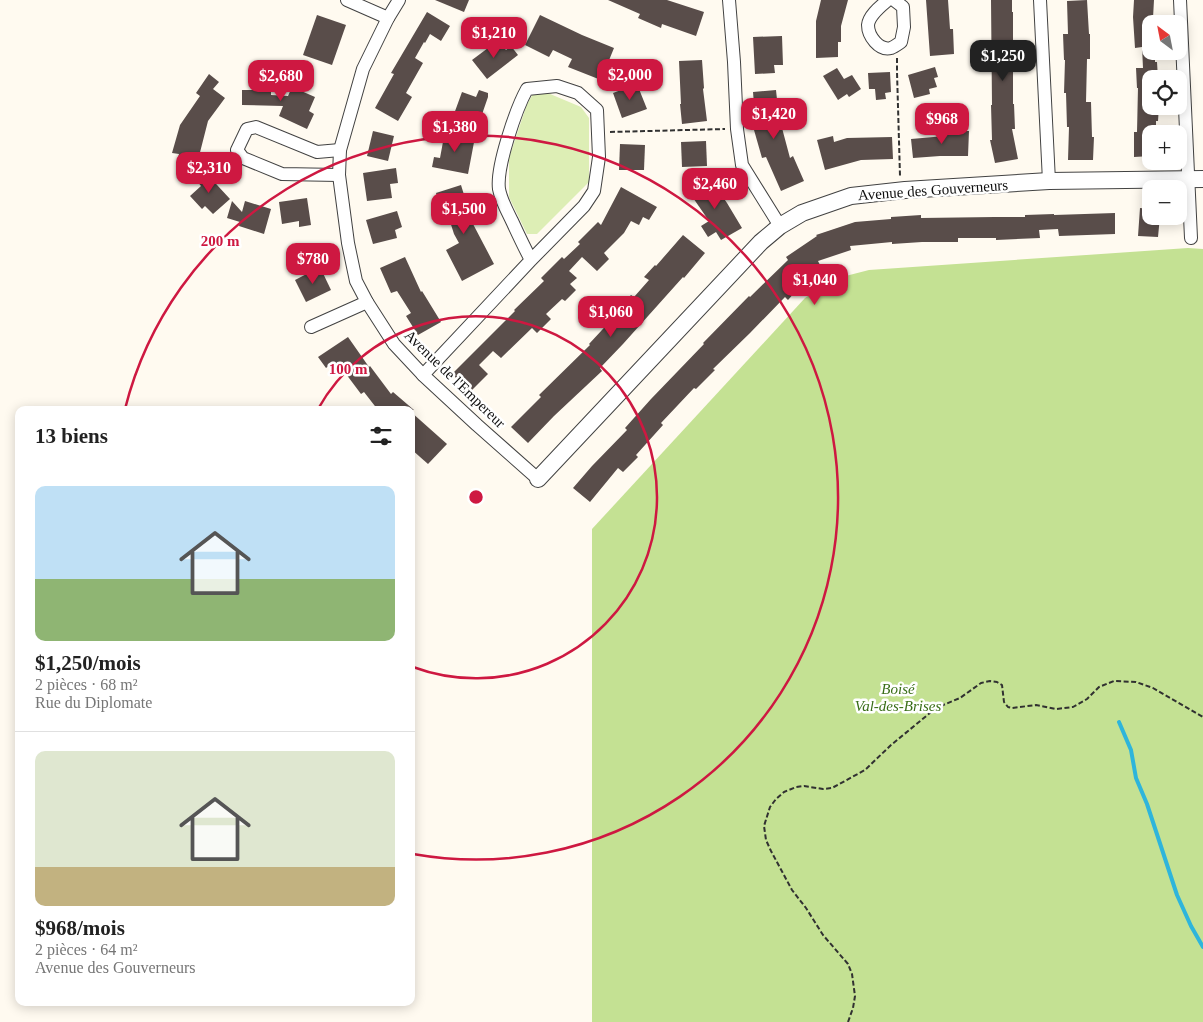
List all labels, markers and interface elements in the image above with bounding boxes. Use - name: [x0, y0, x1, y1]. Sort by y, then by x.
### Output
- north arrow: [1142, 15, 1188, 60]
- map controls: [1142, 15, 1187, 225]
- pin: $1,210: [453, 17, 535, 59]
- text: $1,210: [472, 24, 516, 41]
- pin: $1,250: [962, 39, 1044, 82]
- text: $1,250: [981, 47, 1025, 64]
- pin: $2,000: [589, 58, 671, 101]
- pin: $2,680: [240, 59, 322, 102]
- text: $2,000: [608, 66, 652, 83]
- text: $2,680: [259, 67, 303, 84]
- button: locate: [1142, 70, 1187, 115]
- pin: $1,420: [733, 98, 815, 140]
- pin: $968: [912, 102, 972, 145]
- text: $1,420: [752, 105, 796, 122]
- pin: $1,380: [414, 110, 496, 153]
- text: $968: [926, 110, 958, 127]
- text: $1,380: [433, 118, 477, 135]
- button: +: [1142, 125, 1187, 170]
- pin: $2,310: [168, 152, 250, 194]
- text: $2,310: [187, 159, 231, 176]
- pin: $2,460: [674, 168, 756, 210]
- text: $2,460: [693, 175, 737, 192]
- street label: Avenue des Gouverneurs: [857, 177, 1009, 203]
- button: −: [1142, 180, 1187, 225]
- pin: $1,500: [423, 192, 505, 235]
- text: $1,500: [442, 200, 486, 217]
- text: 200 m: [201, 233, 240, 249]
- pin: $780: [283, 242, 343, 285]
- text: $780: [297, 250, 329, 267]
- pin: $1,040: [774, 264, 856, 306]
- text: $1,040: [793, 271, 837, 288]
- pin: $1,060: [570, 296, 652, 338]
- text: $1,060: [589, 303, 633, 320]
- street label: Avenue de l'Empereur: [402, 327, 508, 431]
- text: 100 m: [329, 361, 368, 377]
- icon: filters: [367, 422, 395, 450]
- text: 13 biens: [35, 424, 108, 448]
- centre of rings: [467, 488, 485, 506]
- icon: home: [170, 518, 260, 608]
- text: $1,250/mois: [35, 651, 141, 675]
- text: 2 pièces · 68 m²: [35, 676, 138, 693]
- park label: Boisé Val-des-Brises: [855, 681, 941, 714]
- text: Rue du Diplomate: [35, 694, 152, 711]
- icon: home: [170, 784, 260, 874]
- text: $968/mois: [35, 916, 125, 940]
- text: 2 pièces · 64 m²: [35, 941, 138, 958]
- text: Avenue des Gouverneurs: [35, 959, 196, 976]

